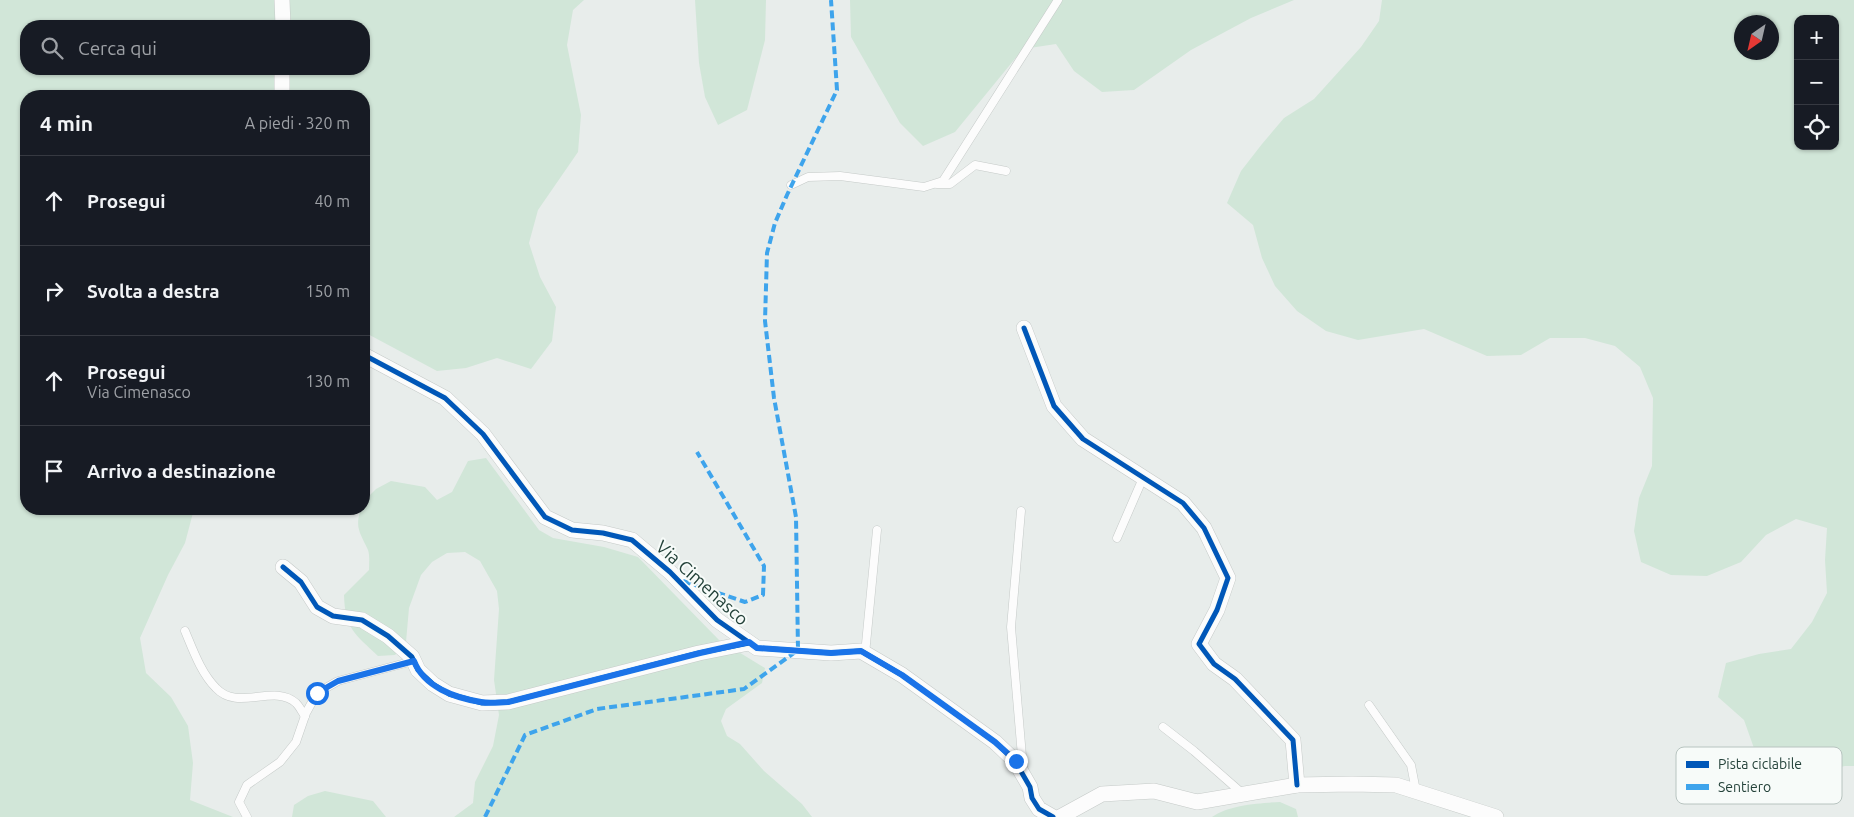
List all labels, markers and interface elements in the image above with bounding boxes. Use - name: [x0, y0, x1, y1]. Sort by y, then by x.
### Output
- north arrow: [1734, 15, 1779, 60]
- map controls: [1794, 15, 1839, 150]
- button: +: [1794, 15, 1839, 60]
- search box: [20, 20, 370, 75]
- icon: search: [38, 34, 66, 62]
- text: Cerca qui: [78, 37, 157, 59]
- button: −: [1794, 60, 1839, 105]
- button: locate: [1794, 105, 1839, 150]
- text: 4 min: [40, 111, 93, 135]
- text: A piedi · 320 m: [245, 114, 350, 132]
- icon: ahead: [40, 187, 68, 215]
- text: Prosegui: [87, 190, 166, 212]
- text: 40 m: [314, 192, 350, 210]
- icon: right: [40, 277, 68, 305]
- text: Svolta a destra: [87, 280, 220, 302]
- text: 150 m: [305, 282, 350, 300]
- text: Prosegui: [87, 361, 166, 383]
- icon: ahead: [40, 367, 68, 395]
- text: 130 m: [305, 372, 350, 390]
- text: Via Cimenasco: [87, 383, 191, 401]
- icon: arrive: [40, 457, 68, 485]
- text: Arrivo a destinazione: [87, 460, 276, 482]
- street label: Via Cimenasco: [653, 536, 753, 629]
- route start: [306, 682, 329, 705]
- legend: [1676, 747, 1842, 804]
- route end: [1005, 750, 1028, 773]
- text: Pista ciclabile: [1718, 756, 1802, 772]
- text: Sentiero: [1718, 779, 1771, 795]

